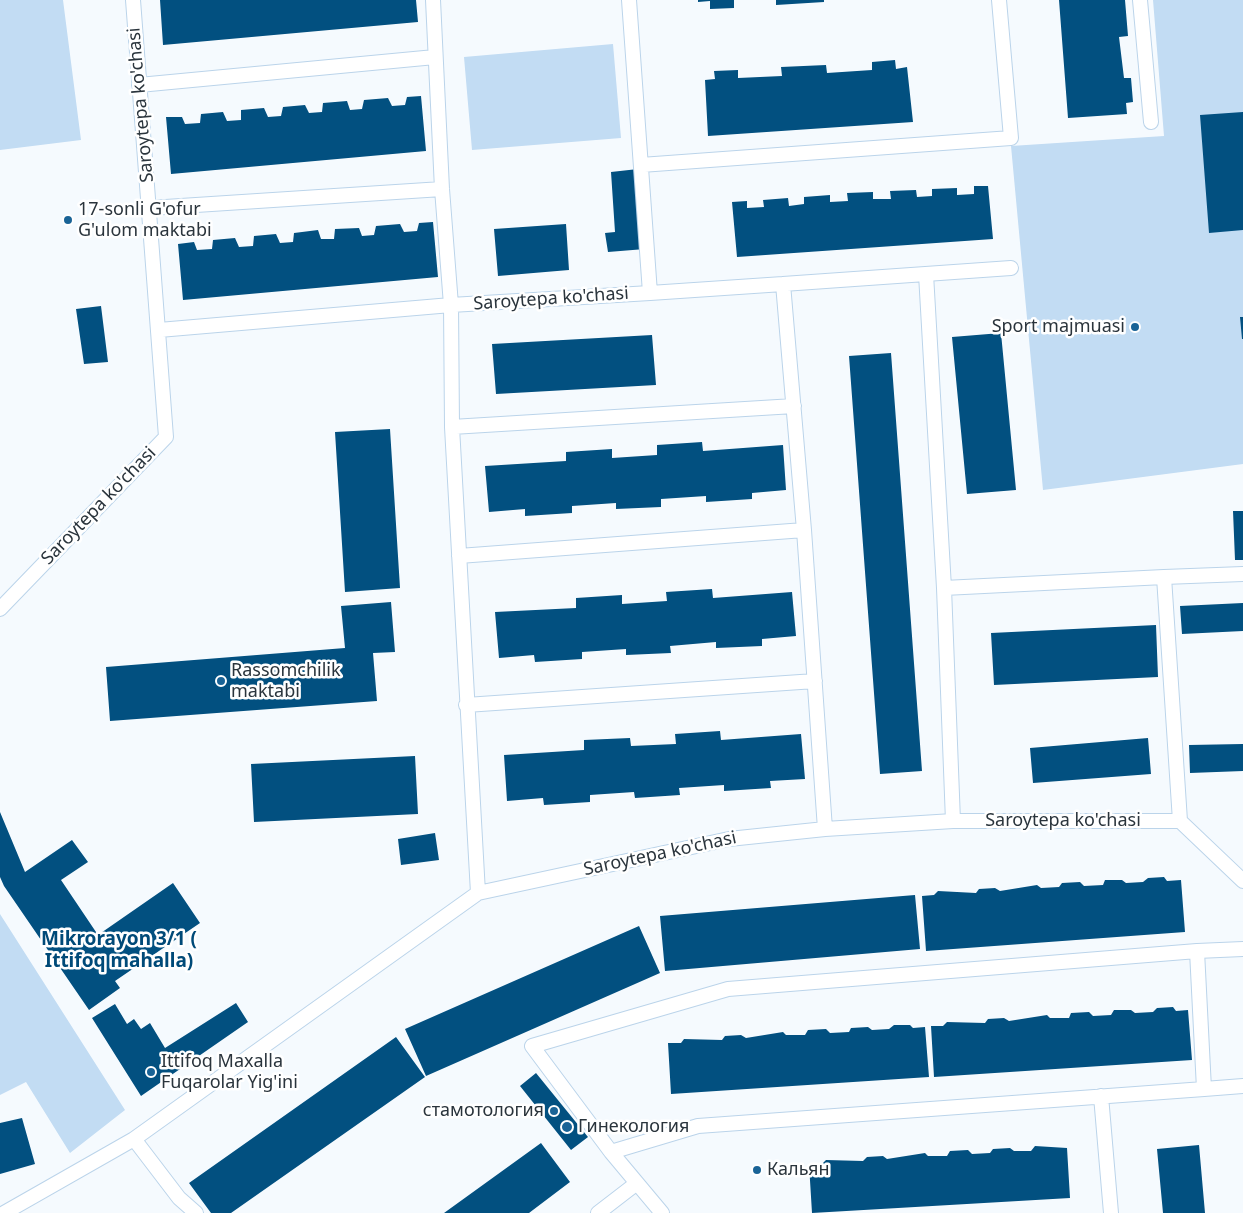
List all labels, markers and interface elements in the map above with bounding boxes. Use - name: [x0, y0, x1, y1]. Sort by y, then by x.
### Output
- street label: Saroytepa ko'chasi: [123, 27, 159, 183]
- place label: 17-sonli G'ofur G'ulom maktabi: [78, 199, 212, 242]
- marker: 17-sonli G'ofur G'ulom maktabi: [62, 214, 74, 226]
- street label: Saroytepa ko'chasi: [473, 283, 629, 315]
- place label: Sport majmuasi: [992, 316, 1125, 338]
- marker: Sport majmuasi: [1129, 321, 1141, 333]
- street label: Saroytepa ko'chasi: [37, 443, 161, 569]
- place label: Rassomchilik maktabi: [231, 660, 341, 702]
- marker: Rassomchilik maktabi: [215, 675, 227, 687]
- street label: Saroytepa ko'chasi: [985, 810, 1141, 832]
- street label: Saroytepa ko'chasi: [582, 827, 738, 881]
- district label: Mikrorayon 3/1 ( Ittifoq mahalla): [41, 929, 197, 973]
- place label: Ittifoq Maxalla Fuqarolar Yig'ini: [161, 1051, 298, 1094]
- marker: Ittifoq Maxalla Fuqarolar Yig'ini: [145, 1066, 157, 1078]
- place label: стамотология: [423, 1100, 544, 1122]
- marker: стамотология: [548, 1105, 560, 1117]
- place label: Гинекология: [578, 1116, 689, 1138]
- marker: Гинекология: [560, 1120, 574, 1134]
- place label: Кальян: [767, 1159, 830, 1181]
- marker: Кальян: [751, 1164, 763, 1176]

